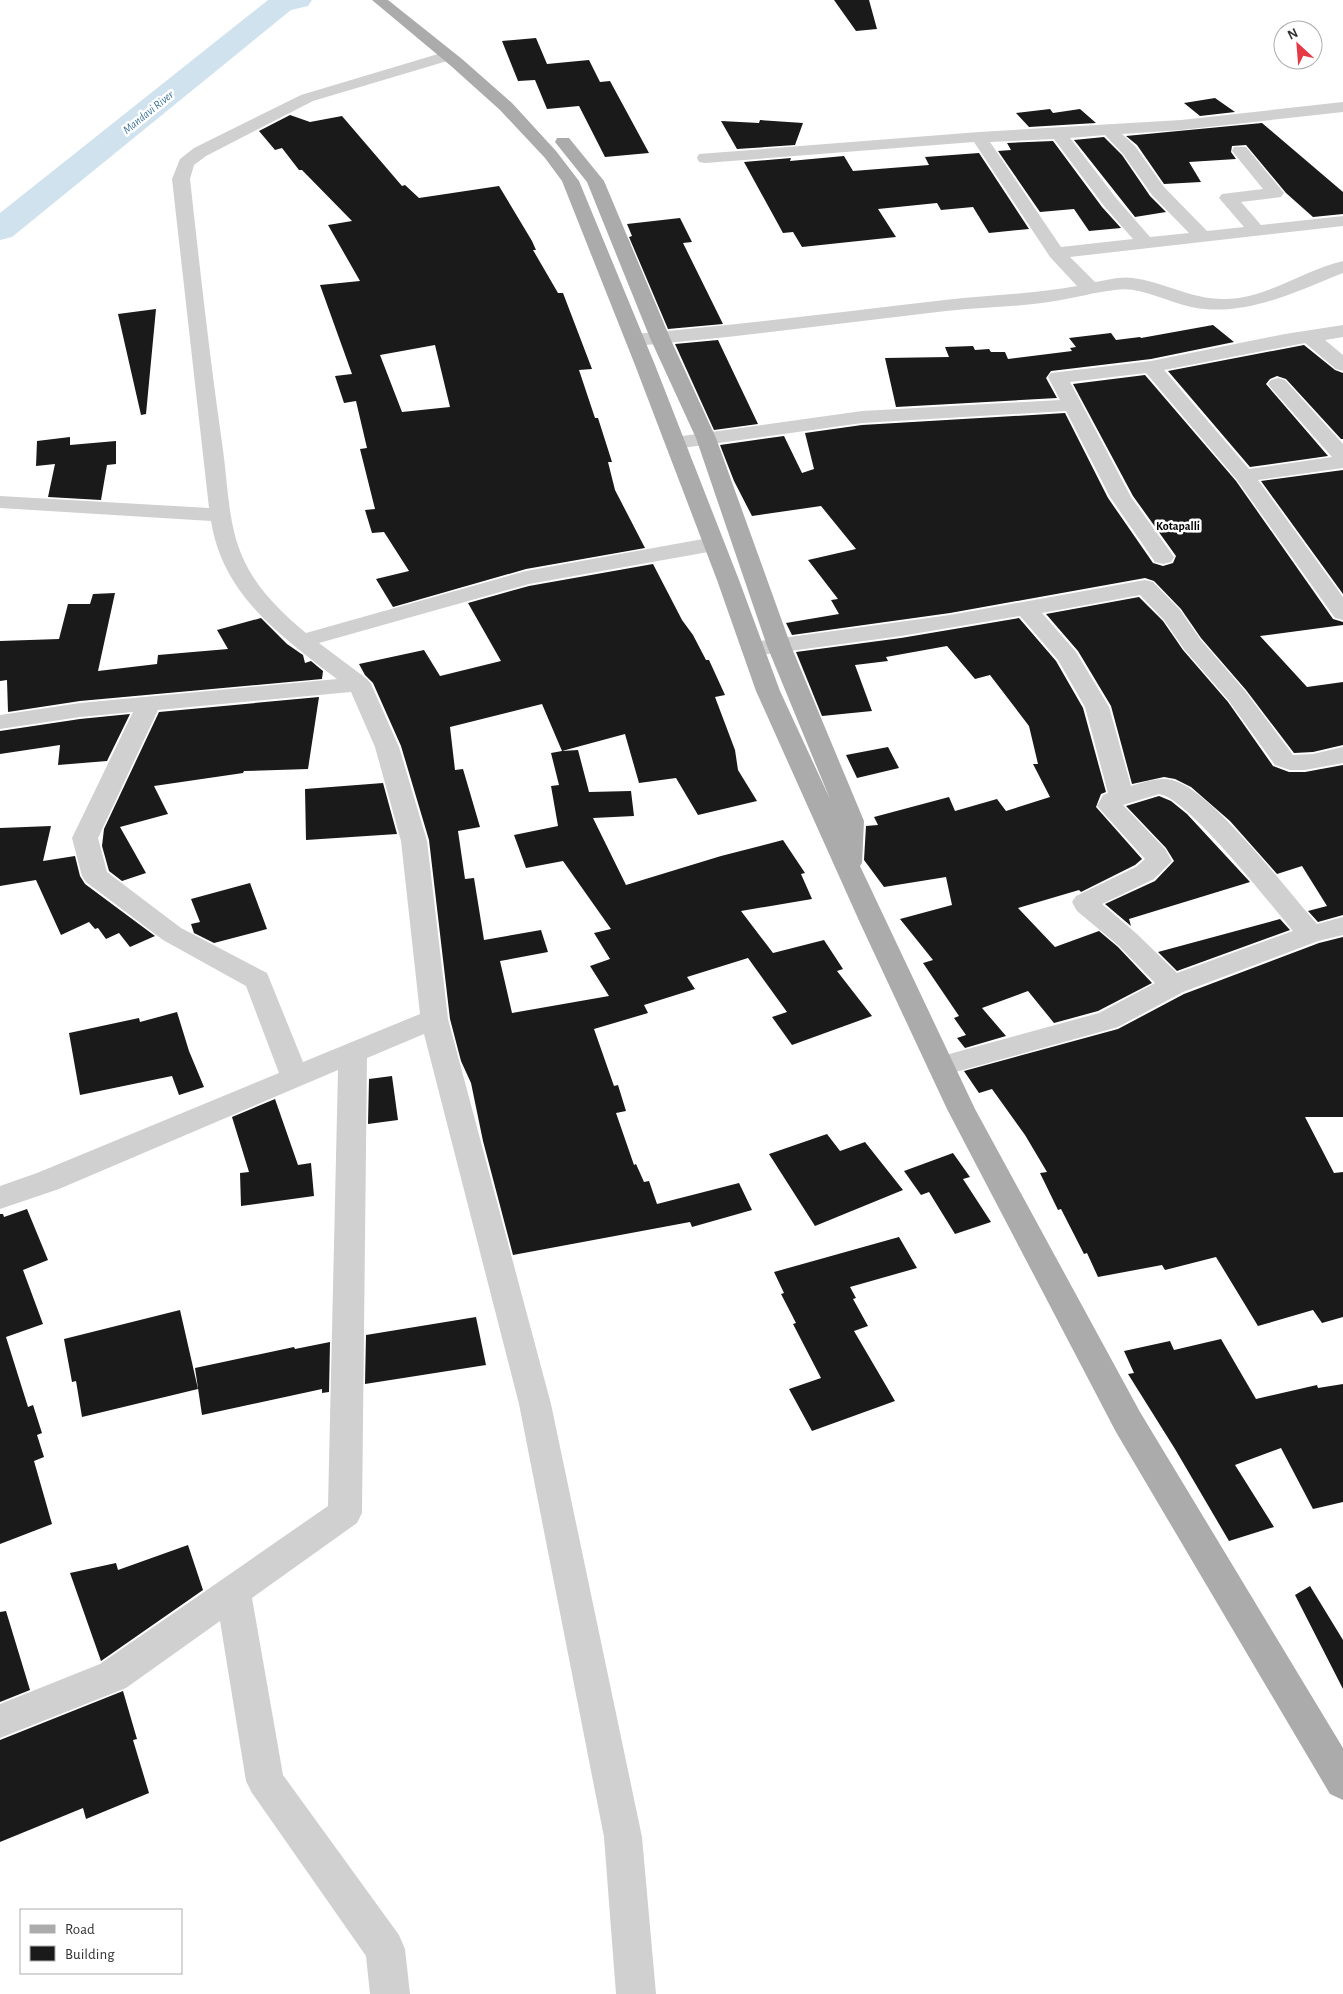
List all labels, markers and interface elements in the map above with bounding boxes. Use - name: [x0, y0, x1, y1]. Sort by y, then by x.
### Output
- north arrow: [1273, 20, 1323, 70]
- text: N: [1285, 26, 1300, 43]
- water label: Mandavi River: [120, 87, 176, 136]
- district label: Kotapalli: [1156, 520, 1200, 532]
- legend: [20, 1909, 182, 1974]
- text: Road: [65, 1922, 95, 1937]
- text: Building: [65, 1947, 115, 1962]

